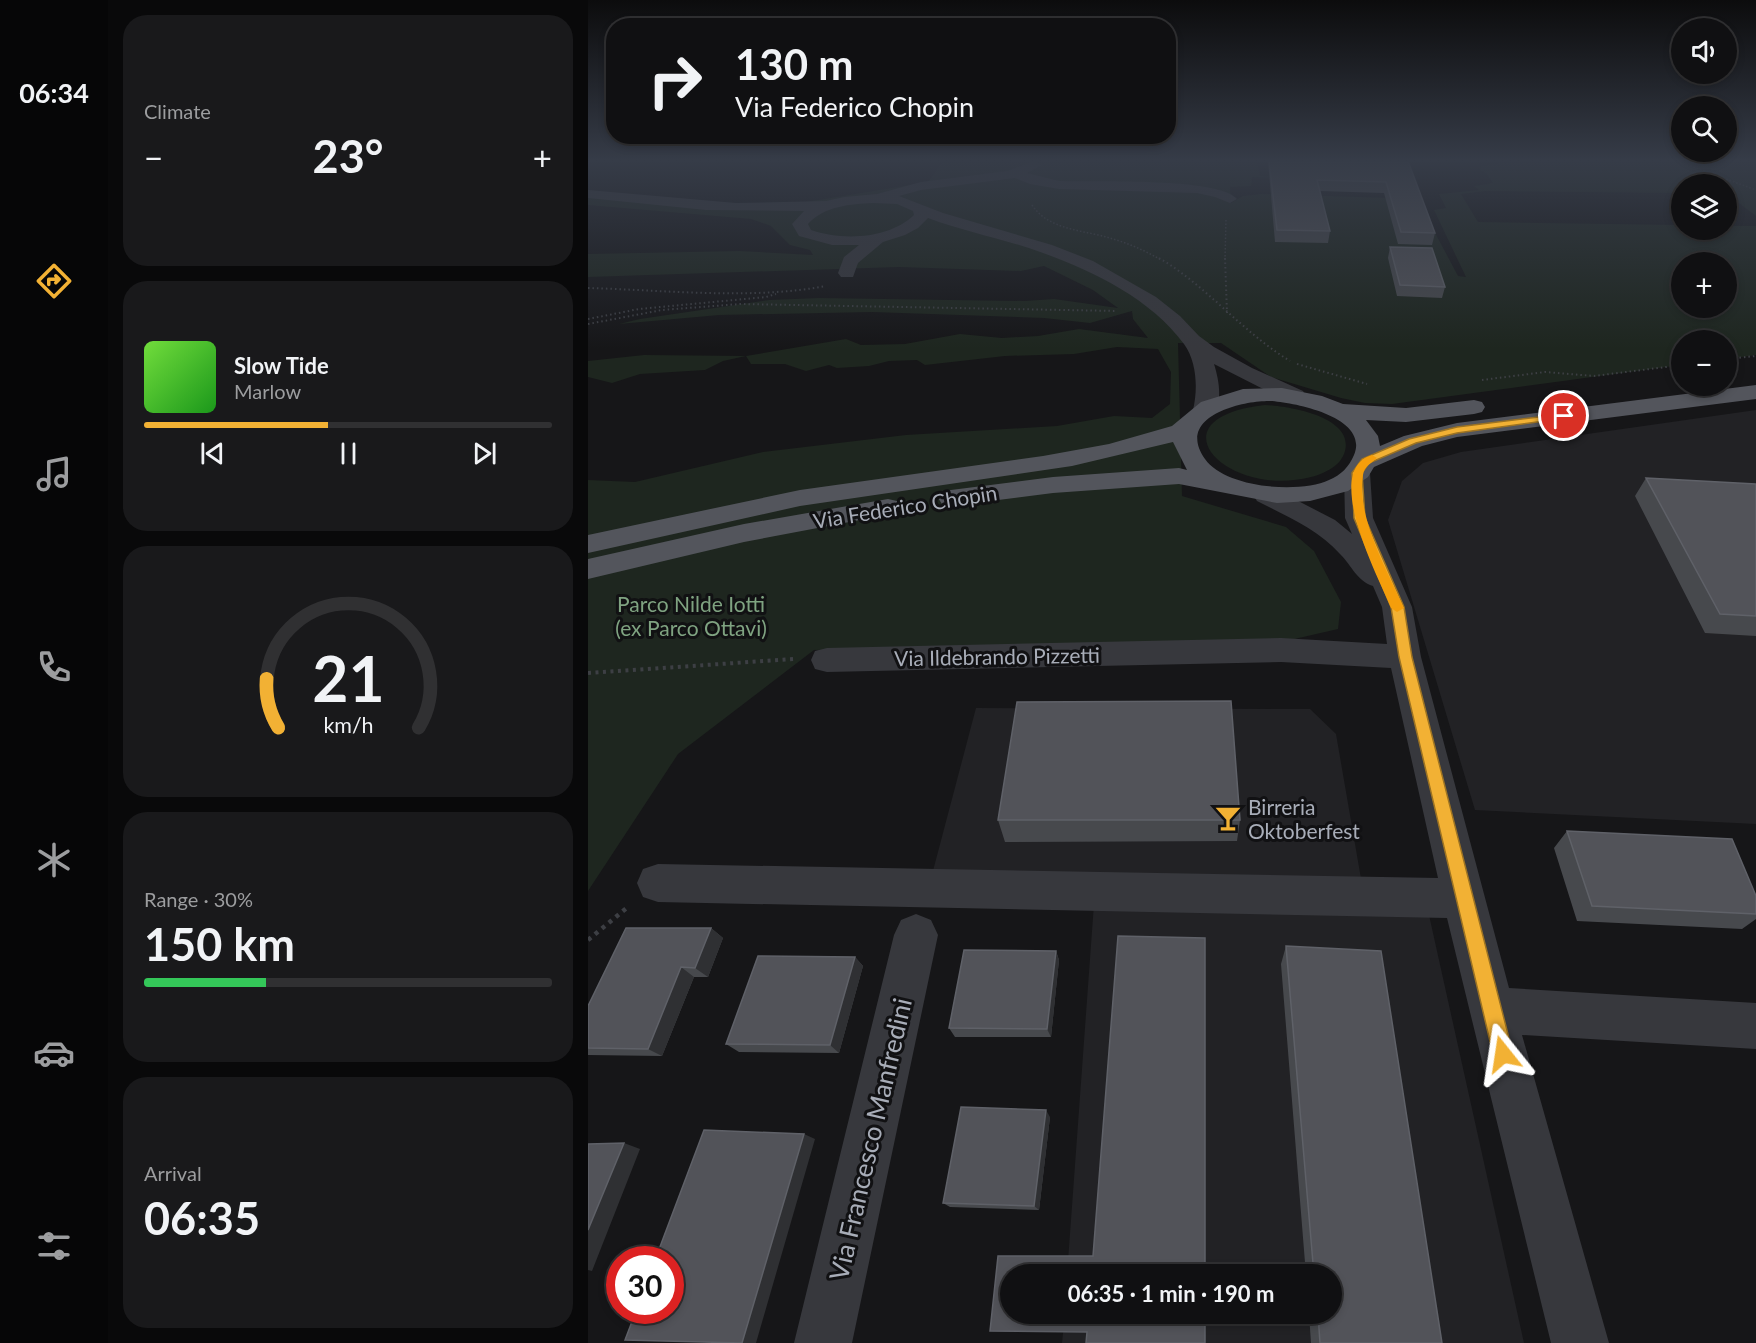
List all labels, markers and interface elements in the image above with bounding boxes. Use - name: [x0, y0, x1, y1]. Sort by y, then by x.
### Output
- map controls: [1671, 18, 1737, 396]
- button: sound: [1671, 18, 1737, 84]
- text: 130 m: [735, 39, 853, 89]
- icon: right: [636, 42, 714, 120]
- text: 06:34: [19, 76, 89, 109]
- text: Via Federico Chopin: [735, 90, 974, 123]
- button: search: [1671, 96, 1737, 162]
- text: Climate: [144, 99, 211, 123]
- text: 23°: [313, 129, 383, 183]
- text: −: [144, 137, 163, 177]
- text: +: [533, 137, 552, 177]
- button: layers: [1671, 174, 1737, 240]
- button: +: [1671, 252, 1737, 318]
- icon: directions: [33, 260, 75, 302]
- button: −: [1671, 330, 1737, 396]
- text: Slow Tide: [234, 352, 329, 379]
- text: Marlow: [234, 379, 301, 403]
- pin: [1538, 390, 1589, 441]
- icon: arrive: [1547, 399, 1580, 432]
- icon: previous: [196, 437, 229, 470]
- icon: pause: [332, 437, 365, 470]
- icon: next: [468, 437, 501, 470]
- icon: music: [33, 453, 75, 495]
- street label: Via Federico Chopin: [811, 479, 999, 533]
- park label: Parco Nilde Iotti (ex Parco Ottavi): [615, 591, 767, 640]
- text: 21: [312, 641, 384, 716]
- street label: Via Ildebrando Pizzetti: [894, 642, 1100, 670]
- icon: phone: [33, 646, 75, 688]
- text: km/h: [323, 713, 373, 739]
- place label: Birreria Oktoberfest: [1248, 794, 1360, 843]
- bar icon: Birreria Oktoberfest: [1213, 803, 1243, 833]
- icon: climate: [33, 839, 75, 881]
- text: Range · 30%: [144, 887, 253, 911]
- text: 150 km: [144, 917, 295, 971]
- street label: Via Francesco Manfredini: [822, 995, 918, 1283]
- position arrow: [1471, 1022, 1535, 1086]
- icon: car: [33, 1032, 75, 1074]
- text: Arrival: [144, 1161, 202, 1185]
- text: 06:35: [144, 1191, 260, 1245]
- icon: filters: [33, 1225, 75, 1267]
- speed limit sign: 30: [606, 1246, 684, 1324]
- text: 06:35 · 1 min · 190 m: [1068, 1280, 1274, 1307]

